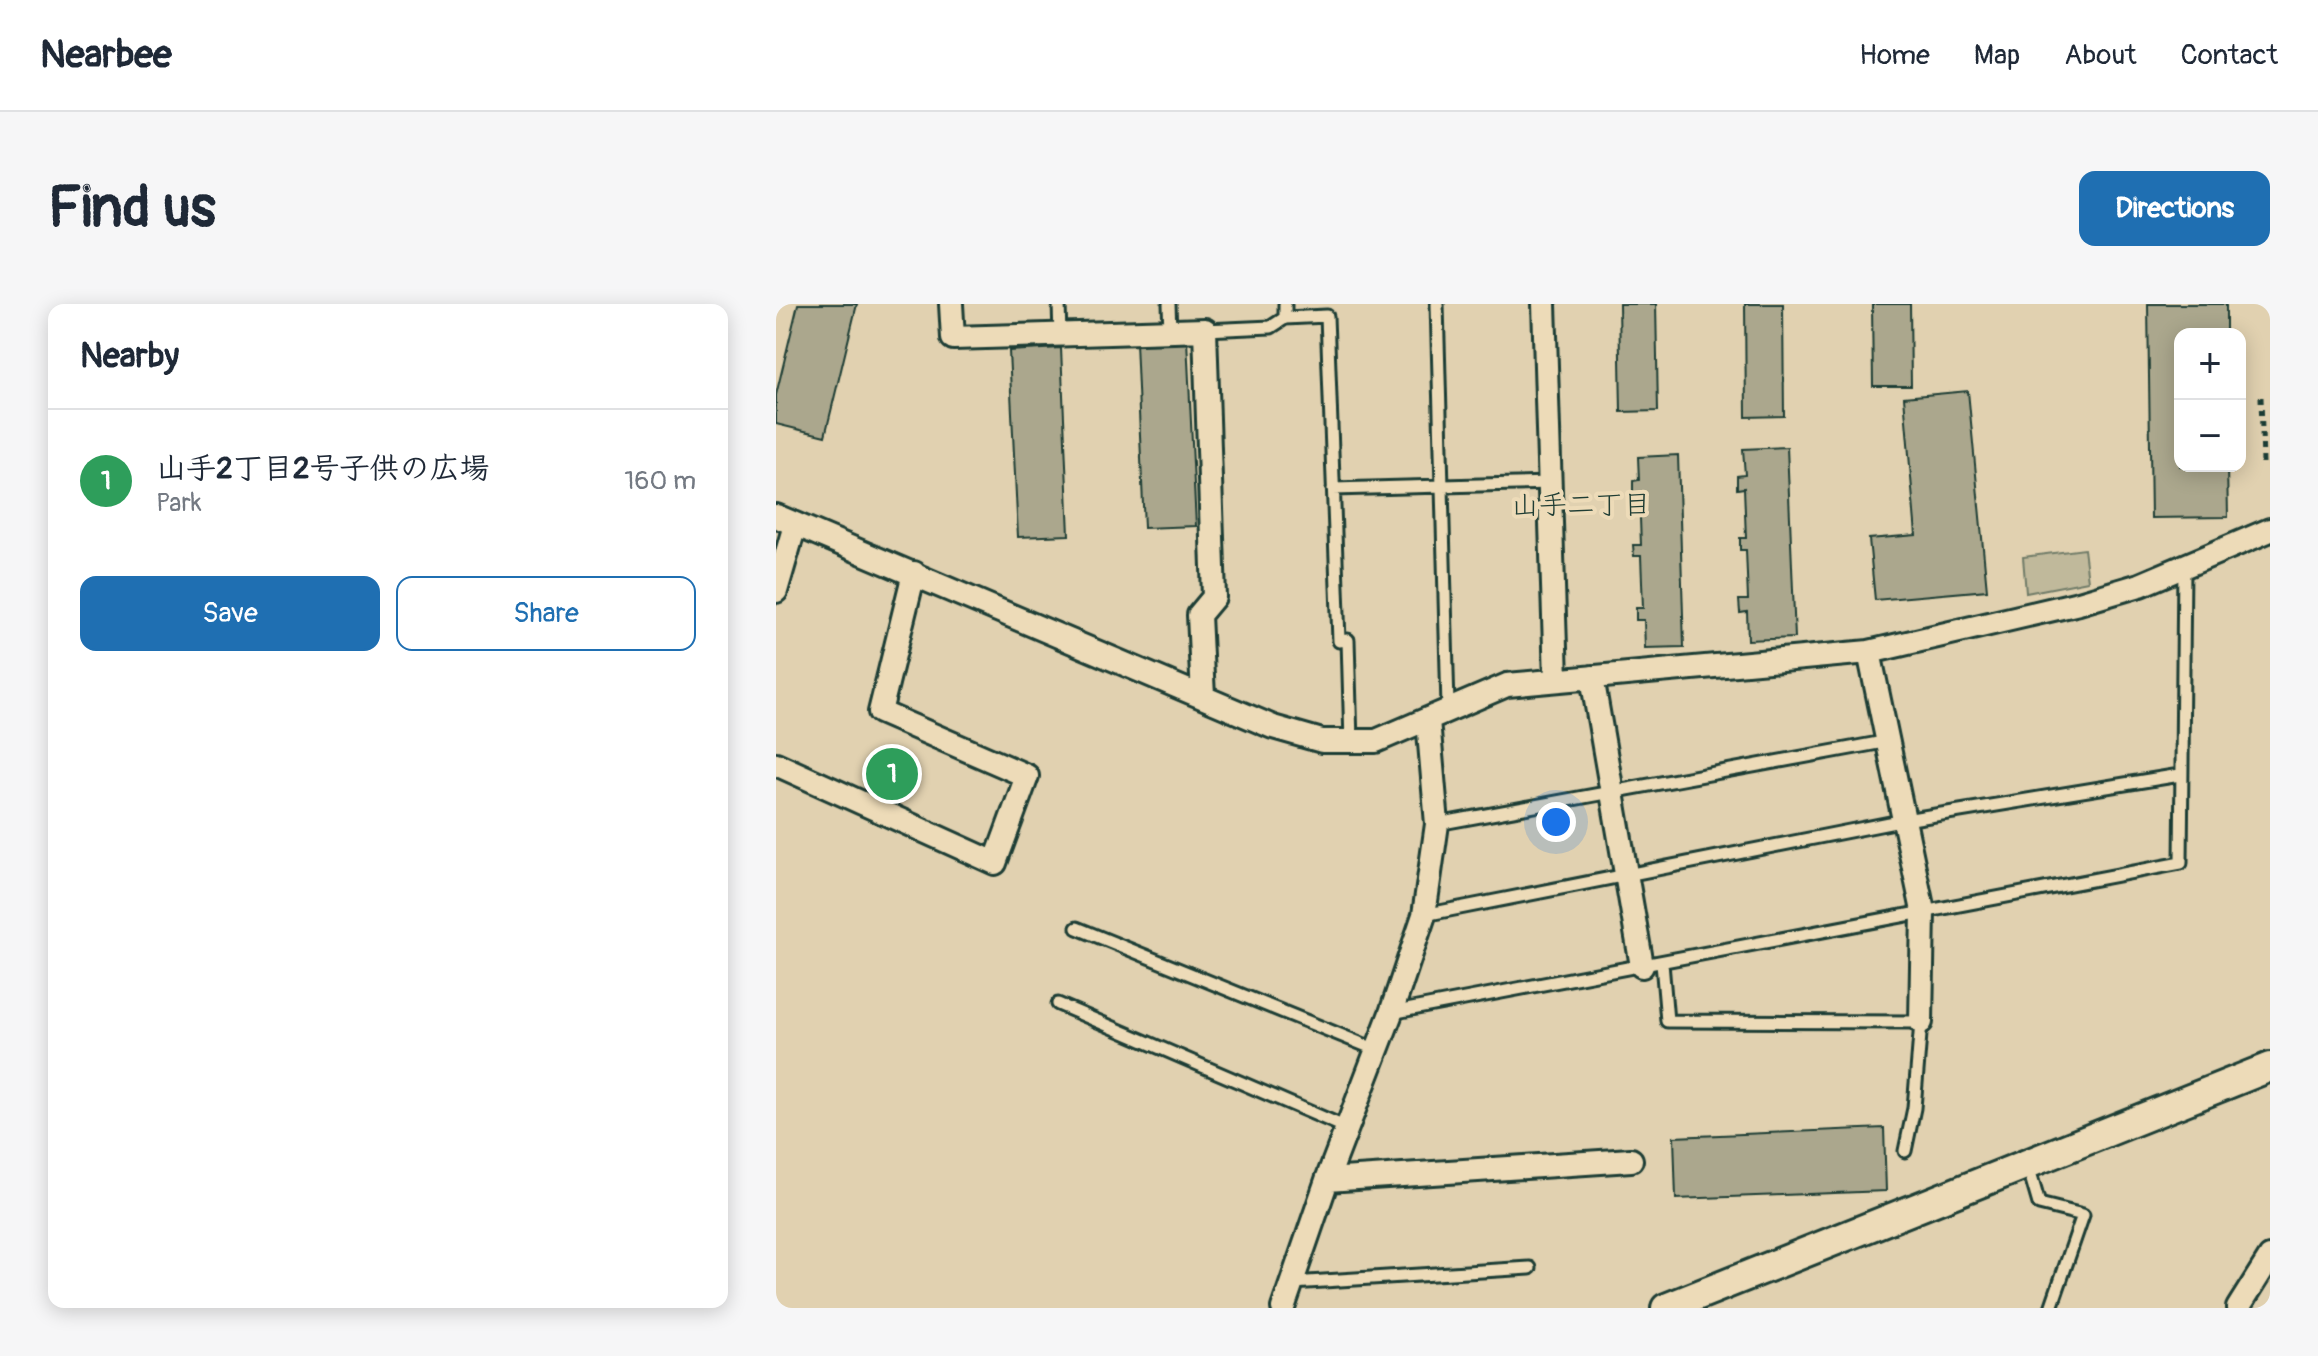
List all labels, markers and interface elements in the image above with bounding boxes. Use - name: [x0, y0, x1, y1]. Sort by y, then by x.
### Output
- text: Nearbee: [40, 31, 172, 79]
- text: Home: [1859, 38, 1930, 73]
- text: Map: [1974, 38, 2020, 73]
- text: About: [2064, 38, 2137, 73]
- text: Contact: [2181, 38, 2278, 73]
- button: Directions: [2079, 171, 2270, 246]
- text: Find us: [48, 174, 216, 243]
- map controls: [2174, 328, 2246, 472]
- button: +: [2174, 328, 2246, 400]
- text: Nearby: [80, 335, 179, 378]
- button: −: [2174, 400, 2246, 472]
- text: 山手2丁目2号子供の広場: [156, 450, 490, 487]
- text: 1: [101, 465, 111, 497]
- text: 160 m: [624, 465, 696, 497]
- text: Park: [156, 487, 202, 519]
- district label: 山手二丁目: [1511, 488, 1651, 523]
- button: Save: [80, 576, 380, 651]
- button: Share: [396, 576, 696, 651]
- pin: 1: [866, 744, 918, 804]
- your location: [1536, 802, 1576, 842]

